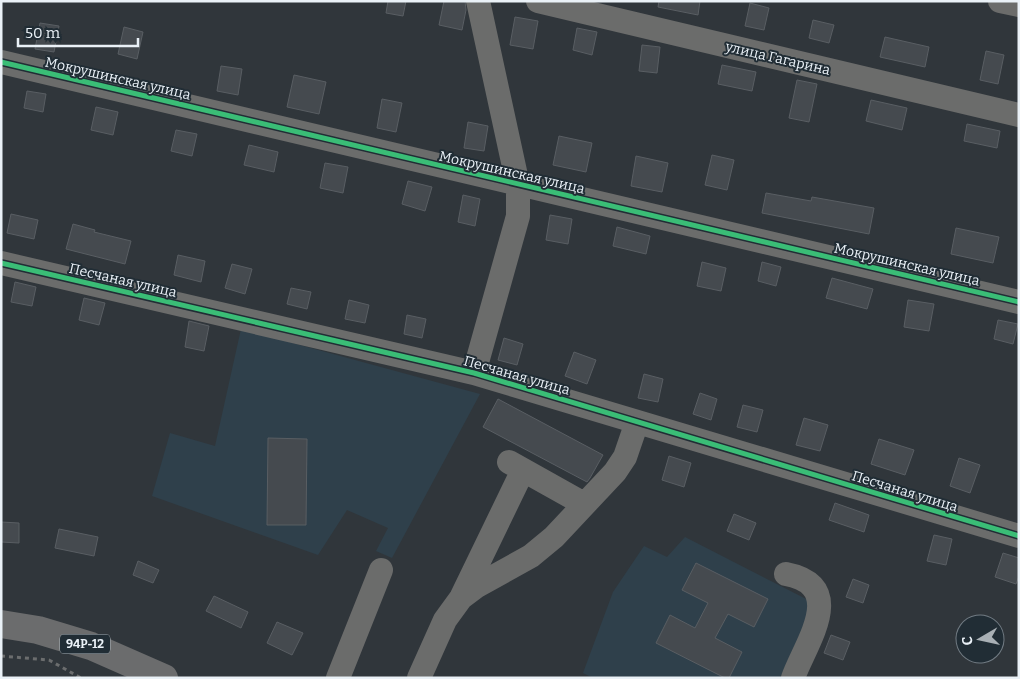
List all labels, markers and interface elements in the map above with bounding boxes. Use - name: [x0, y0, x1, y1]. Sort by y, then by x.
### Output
- scale bar: [18, 15, 138, 47]
- text: 50 m: [25, 24, 61, 42]
- street label: улица Гагарина: [723, 38, 832, 79]
- street label: Мокрушинская улица: [43, 53, 193, 104]
- street label: Мокрушинская улица: [437, 147, 587, 198]
- street label: Мокрушинская улица: [832, 239, 982, 290]
- street label: Песчаная улица: [67, 260, 179, 301]
- street label: Песчаная улица: [462, 352, 572, 399]
- street label: Песчаная улица: [850, 467, 960, 516]
- north arrow: [955, 614, 1005, 664]
- road number: 94Р-12: [60, 634, 110, 654]
- text: С: [959, 635, 977, 647]

